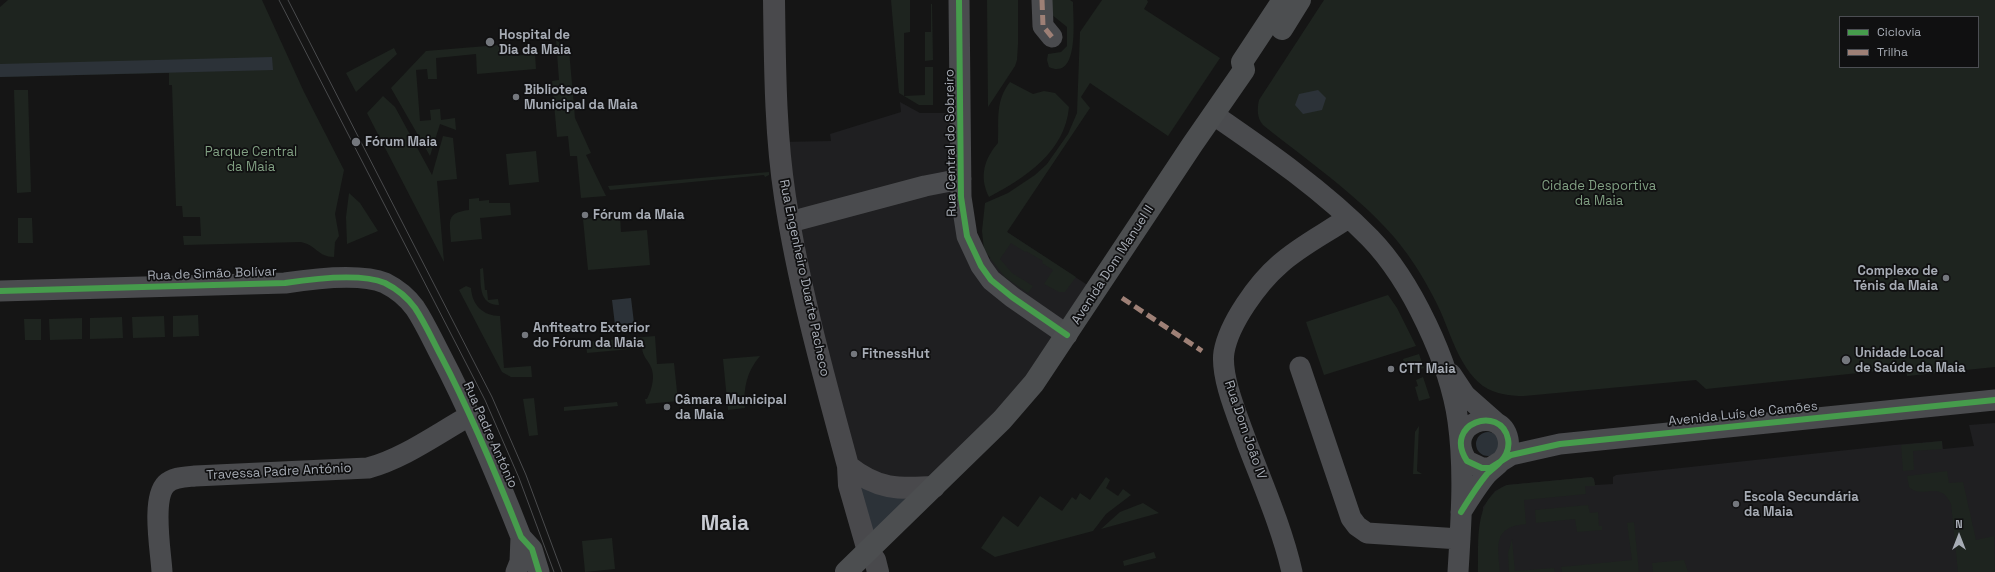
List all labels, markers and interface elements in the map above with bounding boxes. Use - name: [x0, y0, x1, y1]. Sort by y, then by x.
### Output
- legend: [1839, 16, 1979, 68]
- text: Ciclovia: [1877, 24, 1921, 40]
- place label: Hospital de Dia da Maia: [499, 27, 571, 58]
- marker: Hospital de Dia da Maia: [484, 36, 496, 48]
- text: Trilha: [1877, 44, 1908, 60]
- street label: Rua Central do Sobreiro: [942, 69, 960, 217]
- place label: Biblioteca Municipal da Maia: [524, 82, 638, 113]
- marker: Biblioteca Municipal da Maia: [511, 92, 521, 102]
- place label: Fórum Maia: [365, 134, 437, 150]
- marker: Fórum Maia: [350, 136, 362, 148]
- park label: Parque Central da Maia: [205, 144, 297, 175]
- street label: Rua Engenheiro Duarte Pacheco: [775, 178, 833, 378]
- park label: Cidade Desportiva da Maia: [1542, 178, 1656, 209]
- street label: Avenida Dom Manuel II: [1069, 202, 1157, 328]
- place label: Fórum da Maia: [593, 207, 684, 223]
- marker: Fórum da Maia: [580, 210, 590, 220]
- place label: Complexo de Ténis da Maia: [1853, 263, 1938, 294]
- street label: Rua de Simão Bolívar: [147, 264, 277, 284]
- marker: Complexo de Ténis da Maia: [1941, 273, 1951, 283]
- place label: Anfiteatro Exterior do Fórum da Maia: [533, 320, 650, 351]
- marker: Anfiteatro Exterior do Fórum da Maia: [520, 330, 530, 340]
- place label: Unidade Local de Saúde da Maia: [1855, 345, 1965, 376]
- place label: FitnessHut: [862, 346, 930, 362]
- marker: FitnessHut: [849, 349, 859, 359]
- marker: Unidade Local de Saúde da Maia: [1840, 354, 1852, 366]
- place label: CTT Maia: [1399, 361, 1456, 377]
- marker: CTT Maia: [1386, 364, 1396, 374]
- street label: Rua Padre António: [459, 379, 521, 491]
- street label: Rua Dom João IV: [1221, 379, 1269, 481]
- place label: Câmara Municipal da Maia: [675, 392, 787, 423]
- street label: Avenida Luís de Camões: [1668, 398, 1818, 430]
- marker: Câmara Municipal da Maia: [662, 402, 672, 412]
- street label: Travessa Padre António: [206, 460, 352, 484]
- place label: Escola Secundária da Maia: [1744, 489, 1859, 520]
- marker: Escola Secundária da Maia: [1731, 499, 1741, 509]
- district label: Maia: [701, 511, 749, 537]
- north arrow: [1939, 516, 1979, 556]
- text: N: [1955, 517, 1963, 531]

